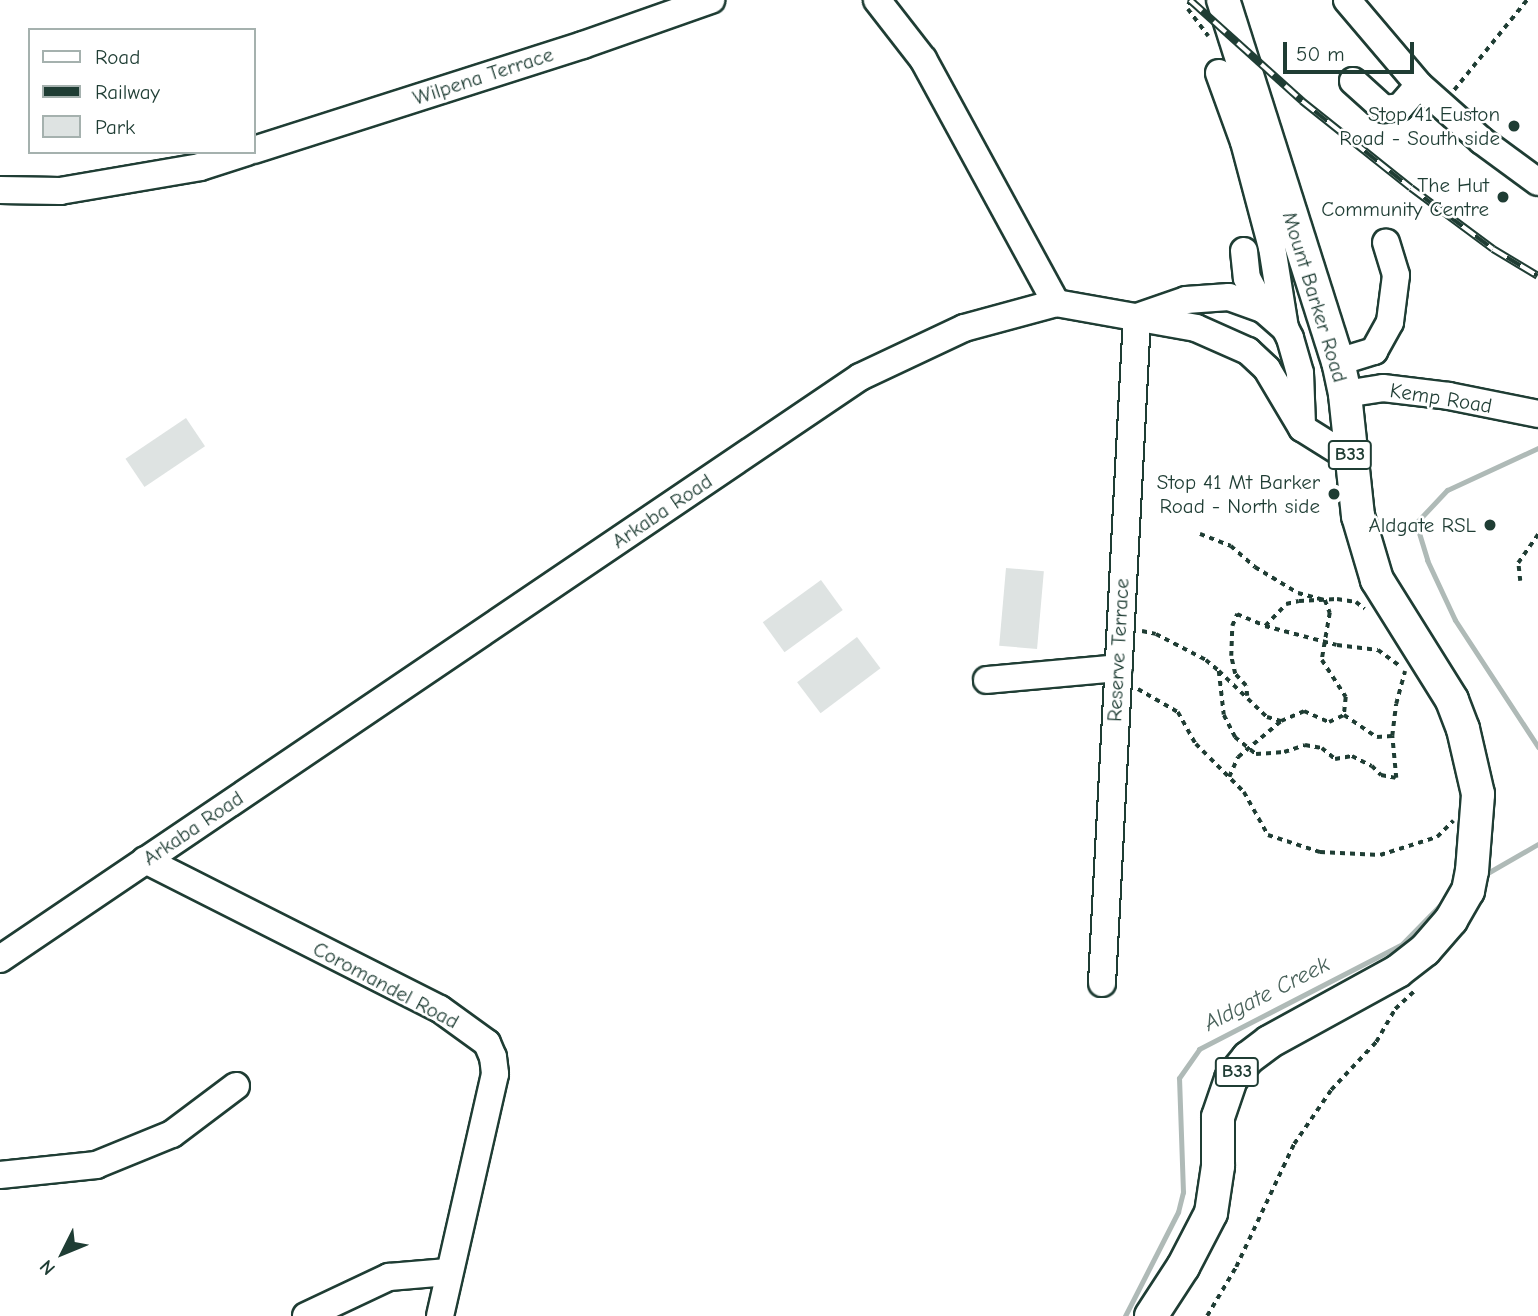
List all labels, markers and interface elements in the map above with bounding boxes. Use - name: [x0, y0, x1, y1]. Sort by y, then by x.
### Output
- legend: [28, 28, 256, 154]
- scale bar: [1286, 28, 1417, 72]
- street label: Wilpena Terrace: [410, 41, 556, 111]
- text: 50 m: [1296, 42, 1345, 66]
- text: Road: [95, 45, 140, 69]
- text: Railway: [95, 80, 160, 104]
- place label: Stop 41 Euston Road - South side: [1339, 101, 1500, 151]
- text: Park: [95, 115, 135, 139]
- marker: Stop 41 Euston Road - South side: [1506, 118, 1522, 134]
- place label: The Hut Community Centre: [1321, 172, 1489, 222]
- marker: The Hut Community Centre: [1495, 189, 1511, 205]
- street label: Mount Barker Road: [1277, 209, 1353, 385]
- street label: Kemp Road: [1388, 377, 1494, 419]
- road number: B33: [1327, 440, 1373, 470]
- street label: Arkaba Road: [607, 468, 717, 554]
- place label: Stop 41 Mt Barker Road - North side: [1157, 469, 1320, 519]
- marker: Stop 41 Mt Barker Road - North side: [1326, 486, 1342, 502]
- place label: Aldgate RSL: [1369, 512, 1476, 538]
- marker: Aldgate RSL: [1482, 517, 1498, 533]
- street label: Reserve Terrace: [1102, 578, 1134, 722]
- street label: Arkaba Road: [138, 785, 248, 871]
- street label: Coromandel Road: [309, 936, 463, 1034]
- water label: Aldgate Creek: [1199, 950, 1335, 1038]
- road number: B33: [1214, 1056, 1260, 1088]
- north arrow: [28, 1218, 98, 1288]
- text: N: [35, 1255, 60, 1279]

